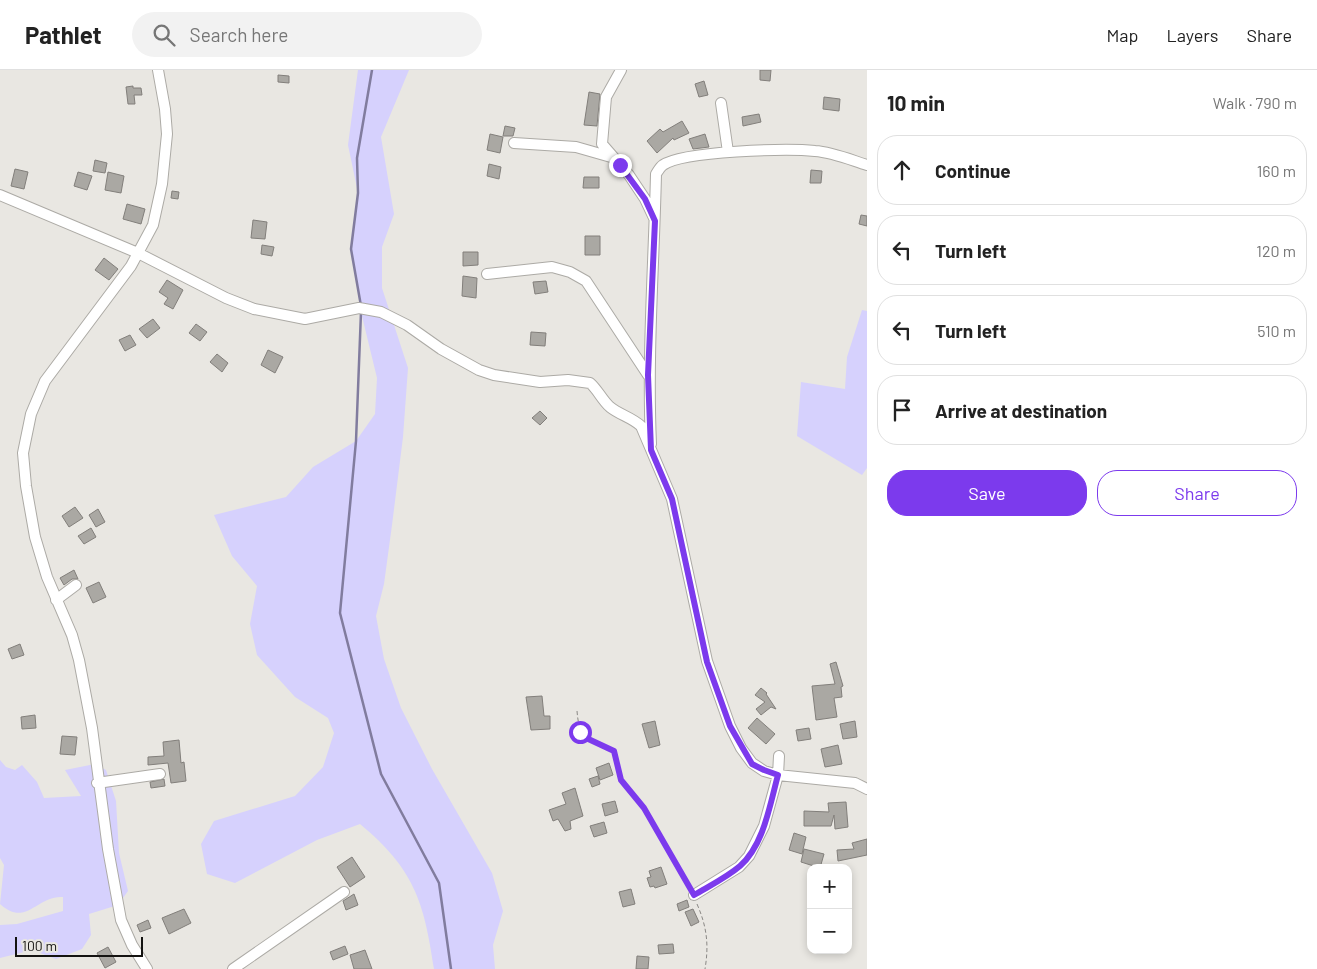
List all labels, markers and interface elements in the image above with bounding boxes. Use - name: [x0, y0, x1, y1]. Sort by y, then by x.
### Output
- search box: [132, 12, 482, 57]
- text: Pathlet: [25, 20, 102, 49]
- icon: search: [150, 21, 178, 49]
- text: Search here: [190, 23, 288, 46]
- text: Map: [1106, 24, 1138, 46]
- text: Layers: [1166, 24, 1219, 46]
- text: Share: [1247, 24, 1292, 46]
- text: 10 min: [887, 90, 945, 115]
- text: Walk · 790 m: [1213, 93, 1297, 112]
- route end: [609, 154, 632, 177]
- icon: ahead: [888, 156, 916, 184]
- text: Continue: [935, 159, 1011, 182]
- text: 160 m: [1257, 161, 1296, 180]
- icon: left: [888, 236, 916, 264]
- text: Turn left: [935, 239, 1006, 262]
- text: 120 m: [1256, 241, 1296, 260]
- icon: left: [888, 316, 916, 344]
- text: Turn left: [935, 319, 1006, 342]
- text: 510 m: [1257, 321, 1296, 340]
- icon: arrive: [888, 396, 916, 424]
- text: Arrive at destination: [935, 399, 1107, 422]
- button: Save: [887, 470, 1087, 516]
- button: Share: [1097, 470, 1297, 516]
- route start: [569, 721, 592, 744]
- map controls: [807, 864, 852, 954]
- button: +: [807, 864, 852, 909]
- button: −: [807, 909, 852, 954]
- scale bar: [15, 934, 142, 957]
- text: 100 m: [22, 937, 57, 954]

